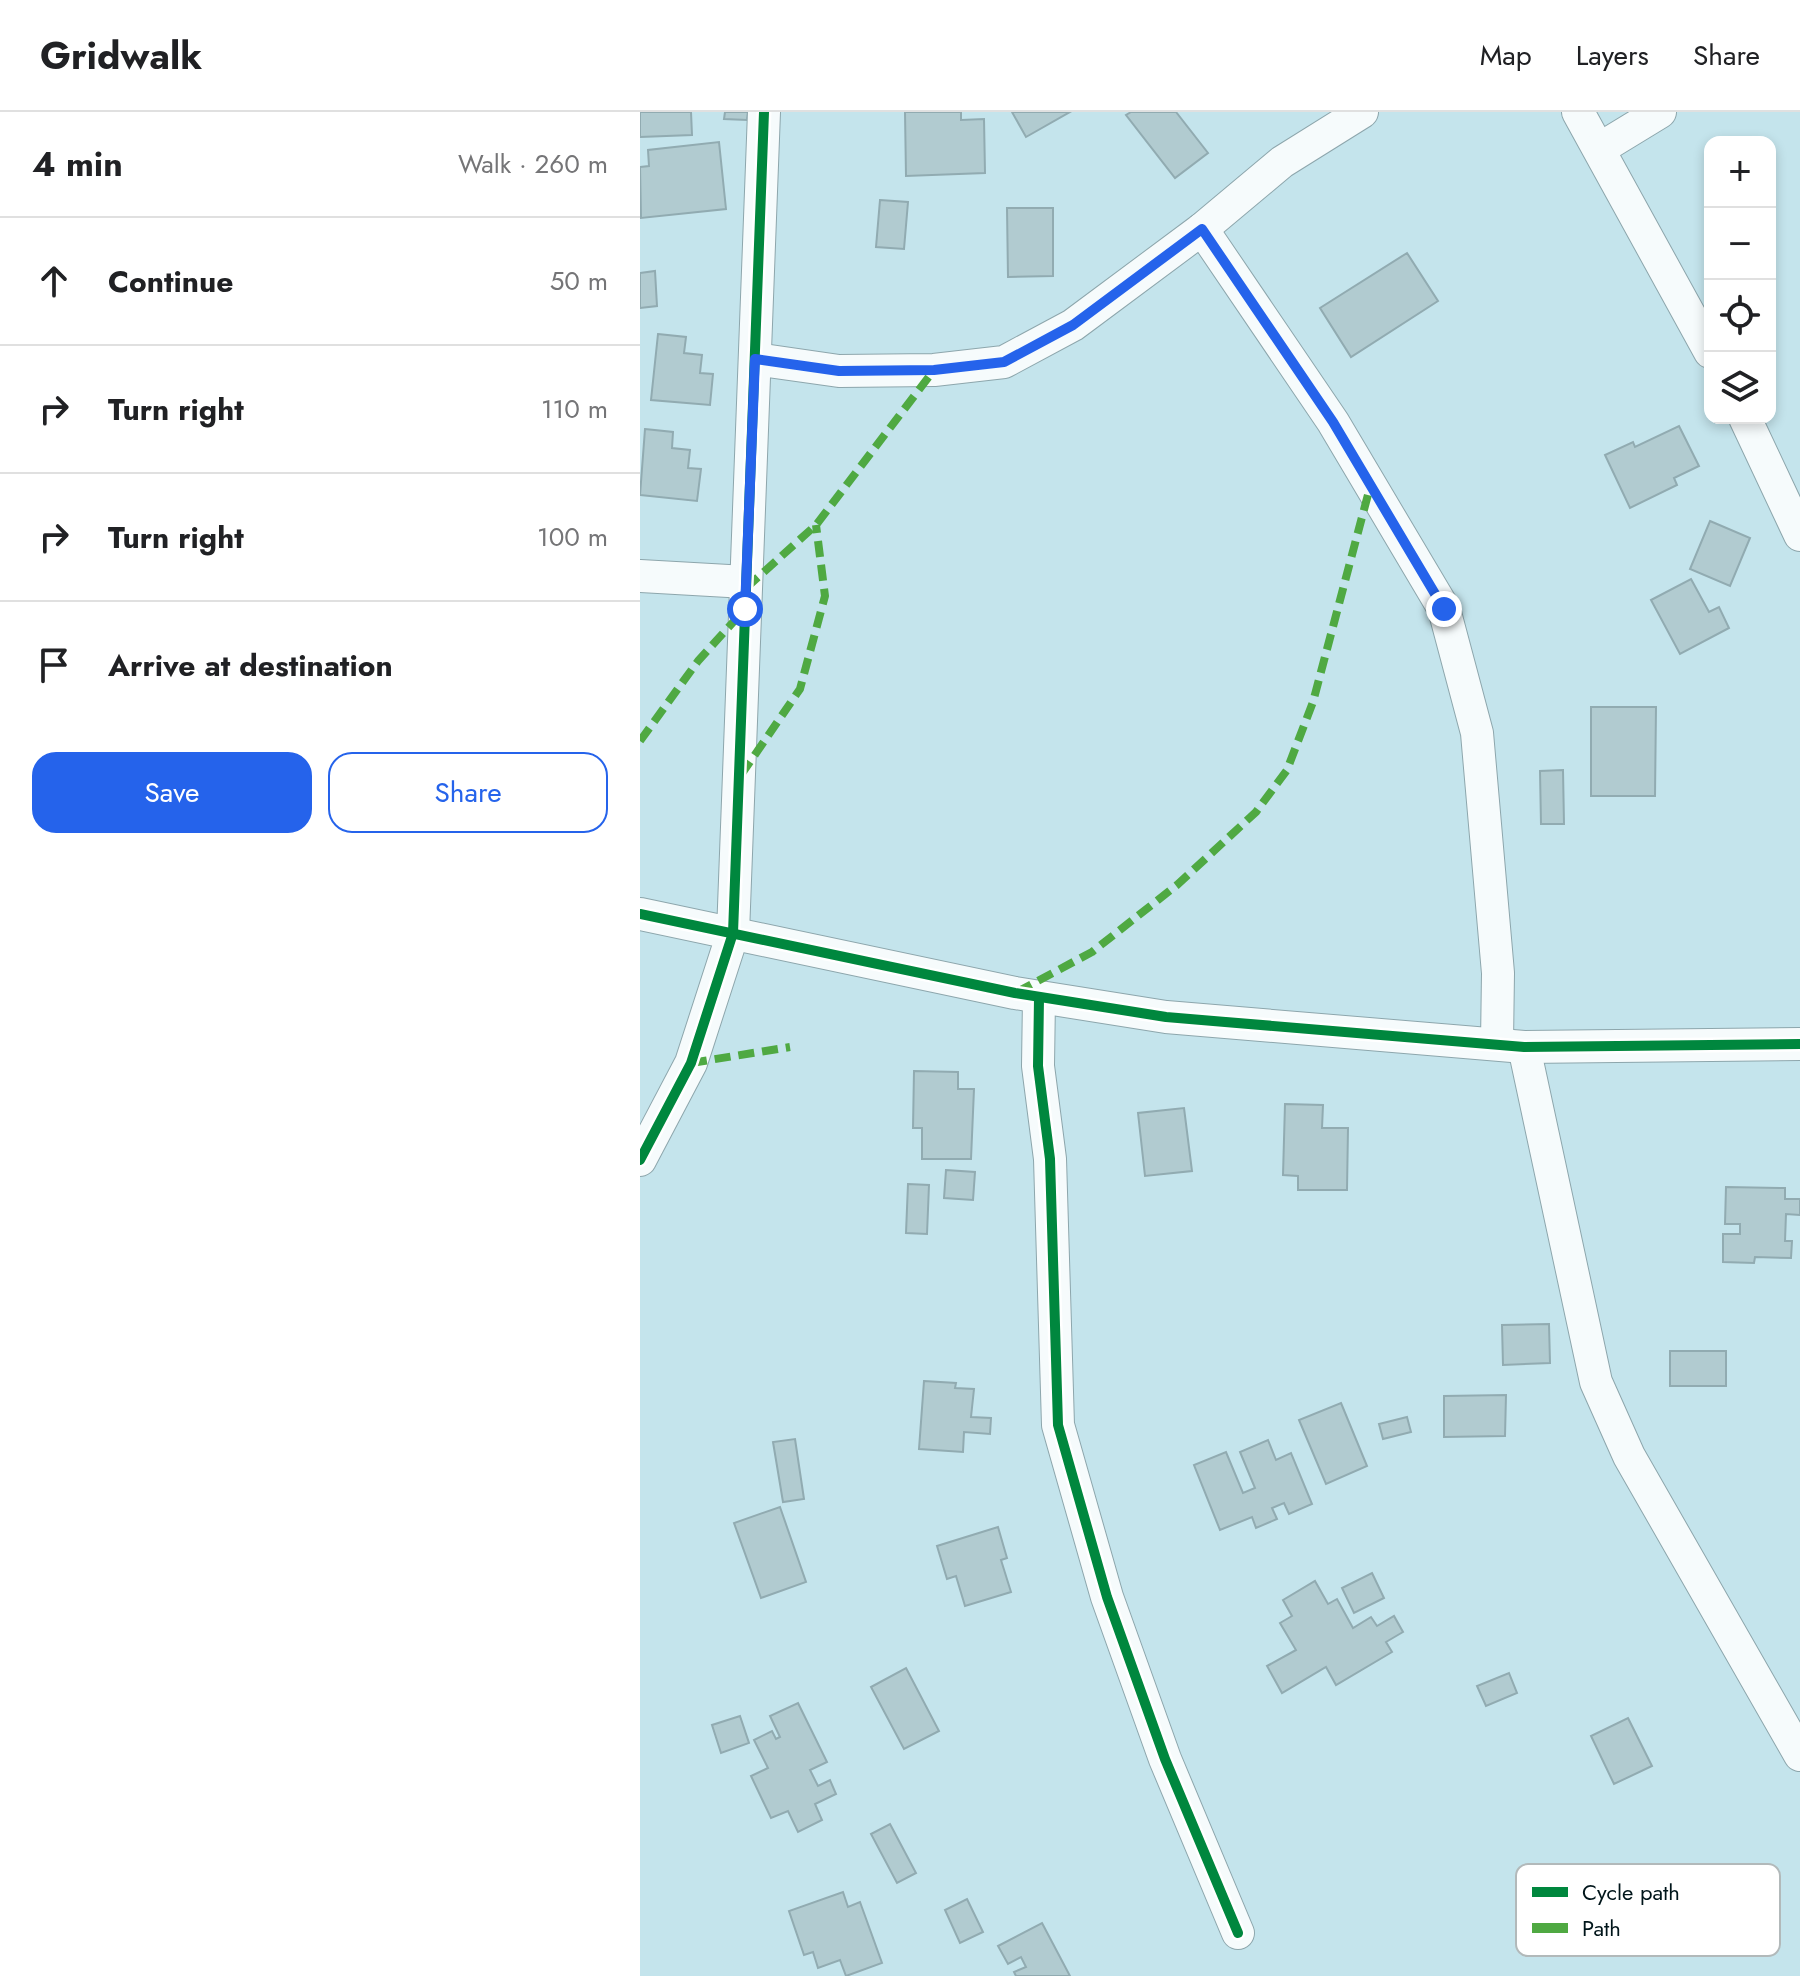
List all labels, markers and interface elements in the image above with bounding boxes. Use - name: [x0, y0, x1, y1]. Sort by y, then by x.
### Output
- text: Gridwalk: [40, 28, 202, 83]
- text: Map: [1480, 35, 1532, 76]
- text: Layers: [1576, 35, 1649, 76]
- text: Share: [1693, 35, 1760, 76]
- map controls: [1704, 136, 1776, 424]
- button: +: [1704, 136, 1776, 208]
- text: 4 min: [32, 140, 123, 189]
- text: Walk · 260 m: [458, 145, 608, 183]
- button: −: [1704, 208, 1776, 280]
- icon: ahead: [32, 259, 76, 303]
- text: Continue: [108, 260, 234, 303]
- text: 50 m: [550, 262, 608, 300]
- button: locate: [1704, 280, 1776, 352]
- button: layers: [1704, 352, 1776, 424]
- icon: right: [32, 387, 76, 431]
- text: Turn right: [108, 388, 244, 431]
- text: 110 m: [541, 390, 608, 428]
- icon: right: [32, 515, 76, 559]
- text: Turn right: [108, 516, 244, 559]
- text: 100 m: [537, 518, 608, 556]
- route start: [727, 591, 763, 627]
- route end: [1426, 591, 1462, 627]
- icon: arrive: [32, 643, 76, 687]
- text: Arrive at destination: [108, 644, 393, 687]
- button: Save: [32, 752, 312, 833]
- button: Share: [328, 752, 608, 833]
- legend: [1516, 1864, 1780, 1956]
- text: Cycle path: [1582, 1876, 1680, 1908]
- text: Path: [1582, 1912, 1621, 1944]

